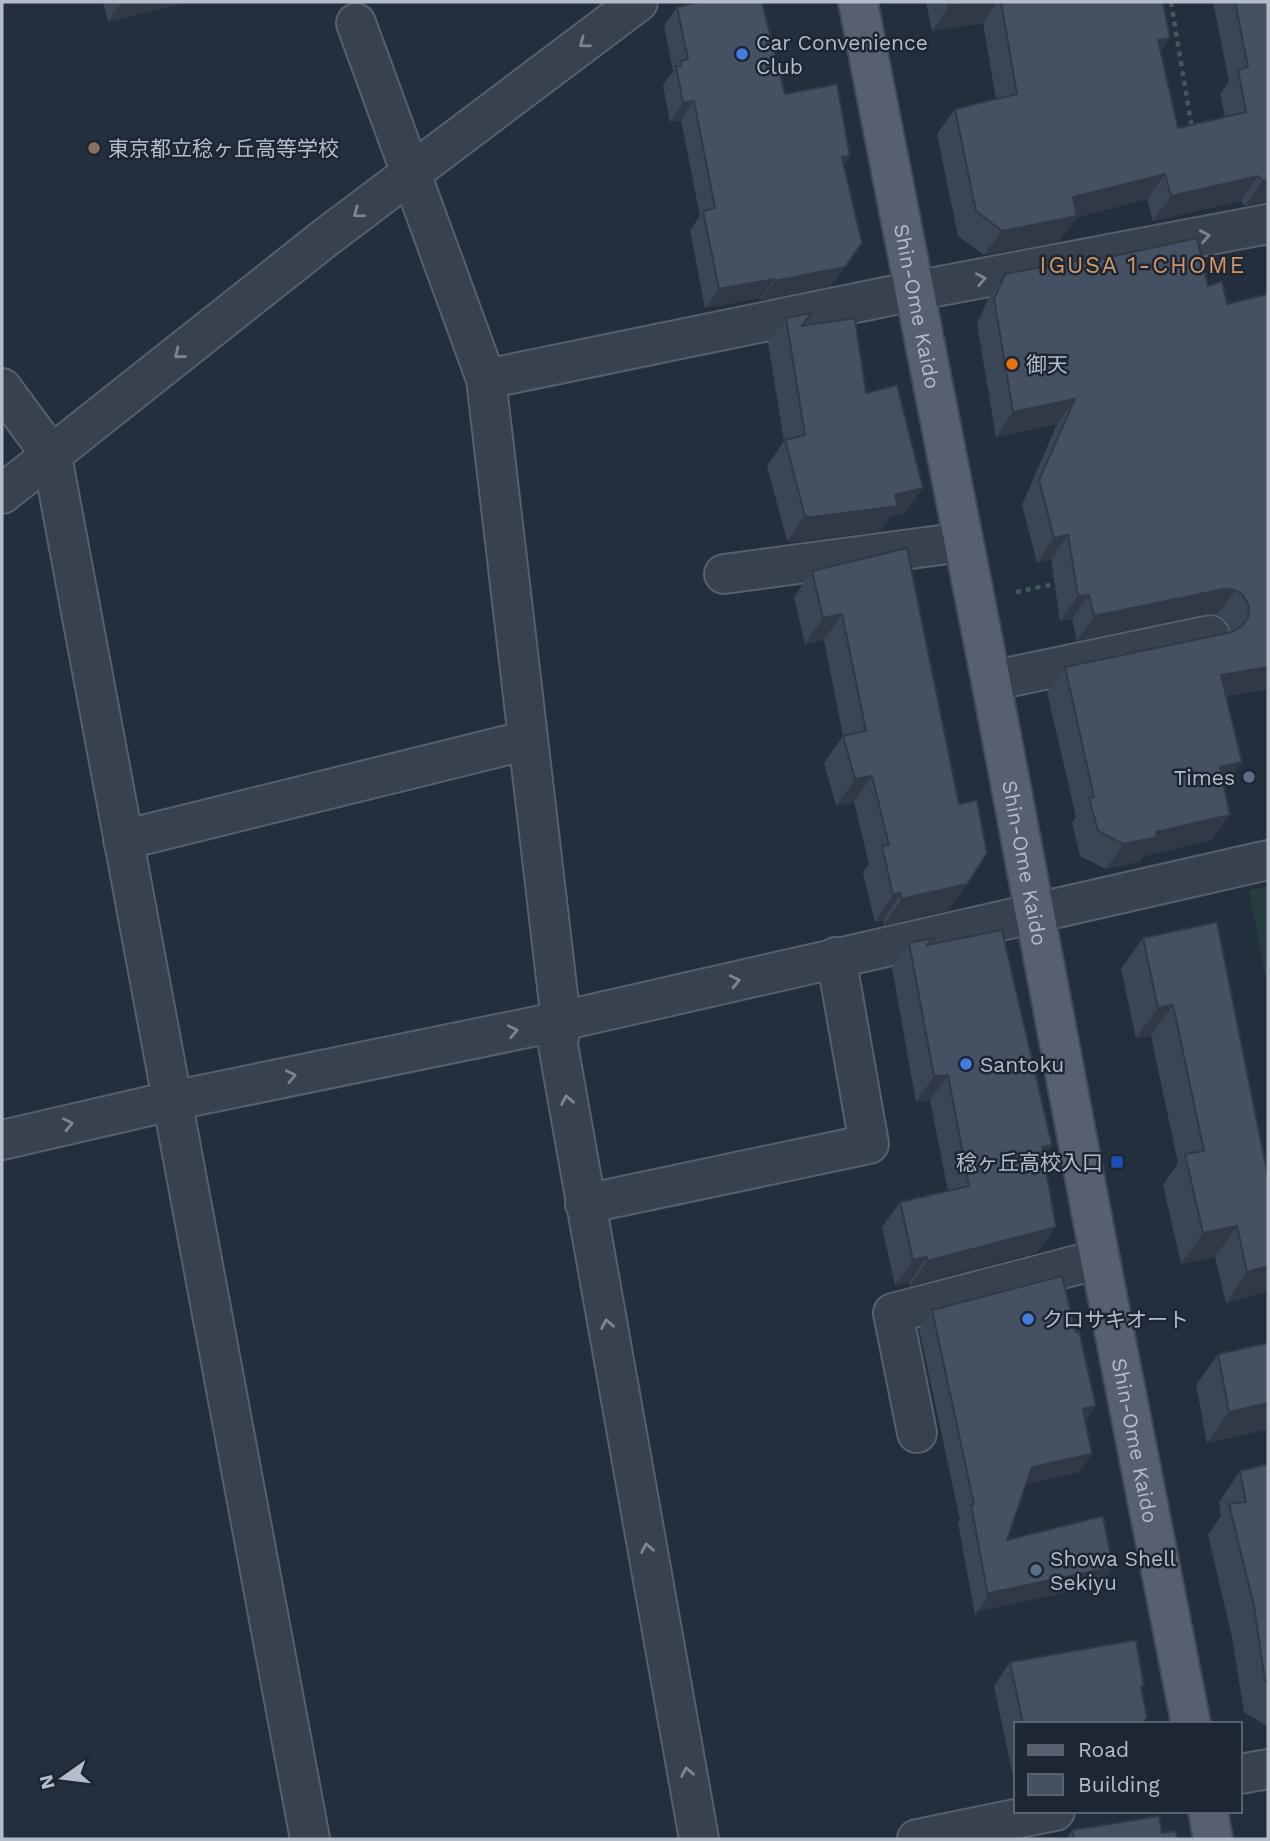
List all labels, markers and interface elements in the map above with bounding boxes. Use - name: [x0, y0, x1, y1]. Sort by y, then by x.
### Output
- place label: Car Convenience Club: [756, 30, 928, 79]
- one-way arrow: [579, 35, 591, 47]
- marker: Car Convenience Club: [734, 46, 750, 62]
- place label: 東京都立稔ヶ丘高等学校: [108, 136, 339, 161]
- marker: 東京都立稔ヶ丘高等学校: [86, 140, 102, 156]
- one-way arrow: [353, 205, 366, 218]
- street label: Shin-Ome Kaido: [889, 222, 946, 391]
- one-way arrow: [1199, 230, 1211, 245]
- district label: IGUSA 1-CHOME: [1040, 252, 1246, 279]
- one-way arrow: [975, 272, 987, 287]
- one-way arrow: [175, 346, 187, 359]
- place label: 御天: [1026, 352, 1068, 377]
- marker: 御天: [1004, 356, 1020, 372]
- place label: Times: [1174, 765, 1235, 790]
- marker: Times: [1241, 769, 1257, 785]
- street label: Shin-Ome Kaido: [998, 778, 1053, 947]
- one-way arrow: [729, 974, 741, 989]
- one-way arrow: [507, 1024, 519, 1039]
- place label: Santoku: [980, 1052, 1064, 1077]
- marker: Santoku: [958, 1056, 974, 1072]
- one-way arrow: [285, 1070, 297, 1085]
- one-way arrow: [560, 1094, 575, 1106]
- one-way arrow: [62, 1118, 74, 1133]
- place label: 稔ヶ丘高校入口: [956, 1150, 1103, 1175]
- marker: 稔ヶ丘高校入口: [1109, 1154, 1125, 1170]
- place label: クロサキオート: [1042, 1307, 1189, 1332]
- marker: クロサキオート: [1020, 1311, 1036, 1327]
- one-way arrow: [600, 1318, 615, 1330]
- street label: Shin-Ome Kaido: [1107, 1356, 1164, 1525]
- one-way arrow: [640, 1542, 655, 1554]
- place label: Showa Shell Sekiyu: [1050, 1546, 1177, 1595]
- marker: Showa Shell Sekiyu: [1028, 1562, 1044, 1578]
- legend: [1014, 1722, 1242, 1813]
- text: Road: [1078, 1737, 1129, 1762]
- north arrow: [28, 1743, 98, 1813]
- one-way arrow: [681, 1766, 696, 1778]
- text: N: [34, 1772, 60, 1792]
- text: Building: [1078, 1772, 1160, 1797]

